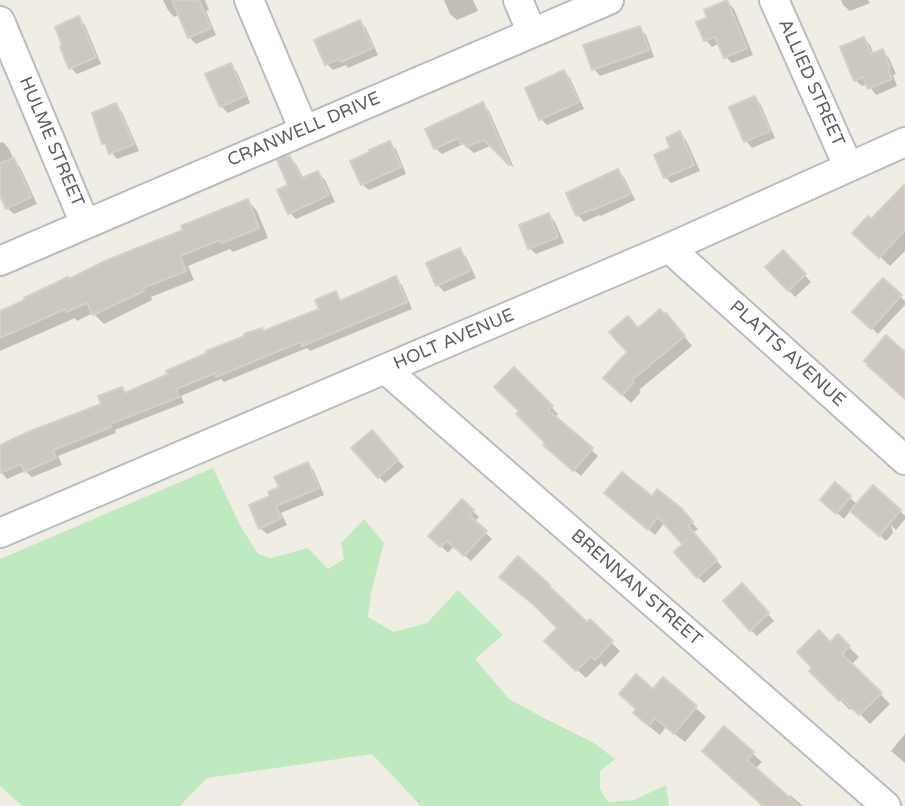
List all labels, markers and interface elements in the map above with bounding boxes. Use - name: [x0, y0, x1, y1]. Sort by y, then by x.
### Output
- street label: ALLIED STREET: [773, 16, 849, 150]
- street label: HULME STREET: [14, 74, 88, 210]
- street label: CRANWELL DRIVE: [224, 88, 384, 172]
- street label: PLATTS AVENUE: [725, 296, 849, 412]
- street label: HOLT AVENUE: [390, 305, 518, 375]
- street label: BRENNAN STREET: [566, 525, 706, 651]

